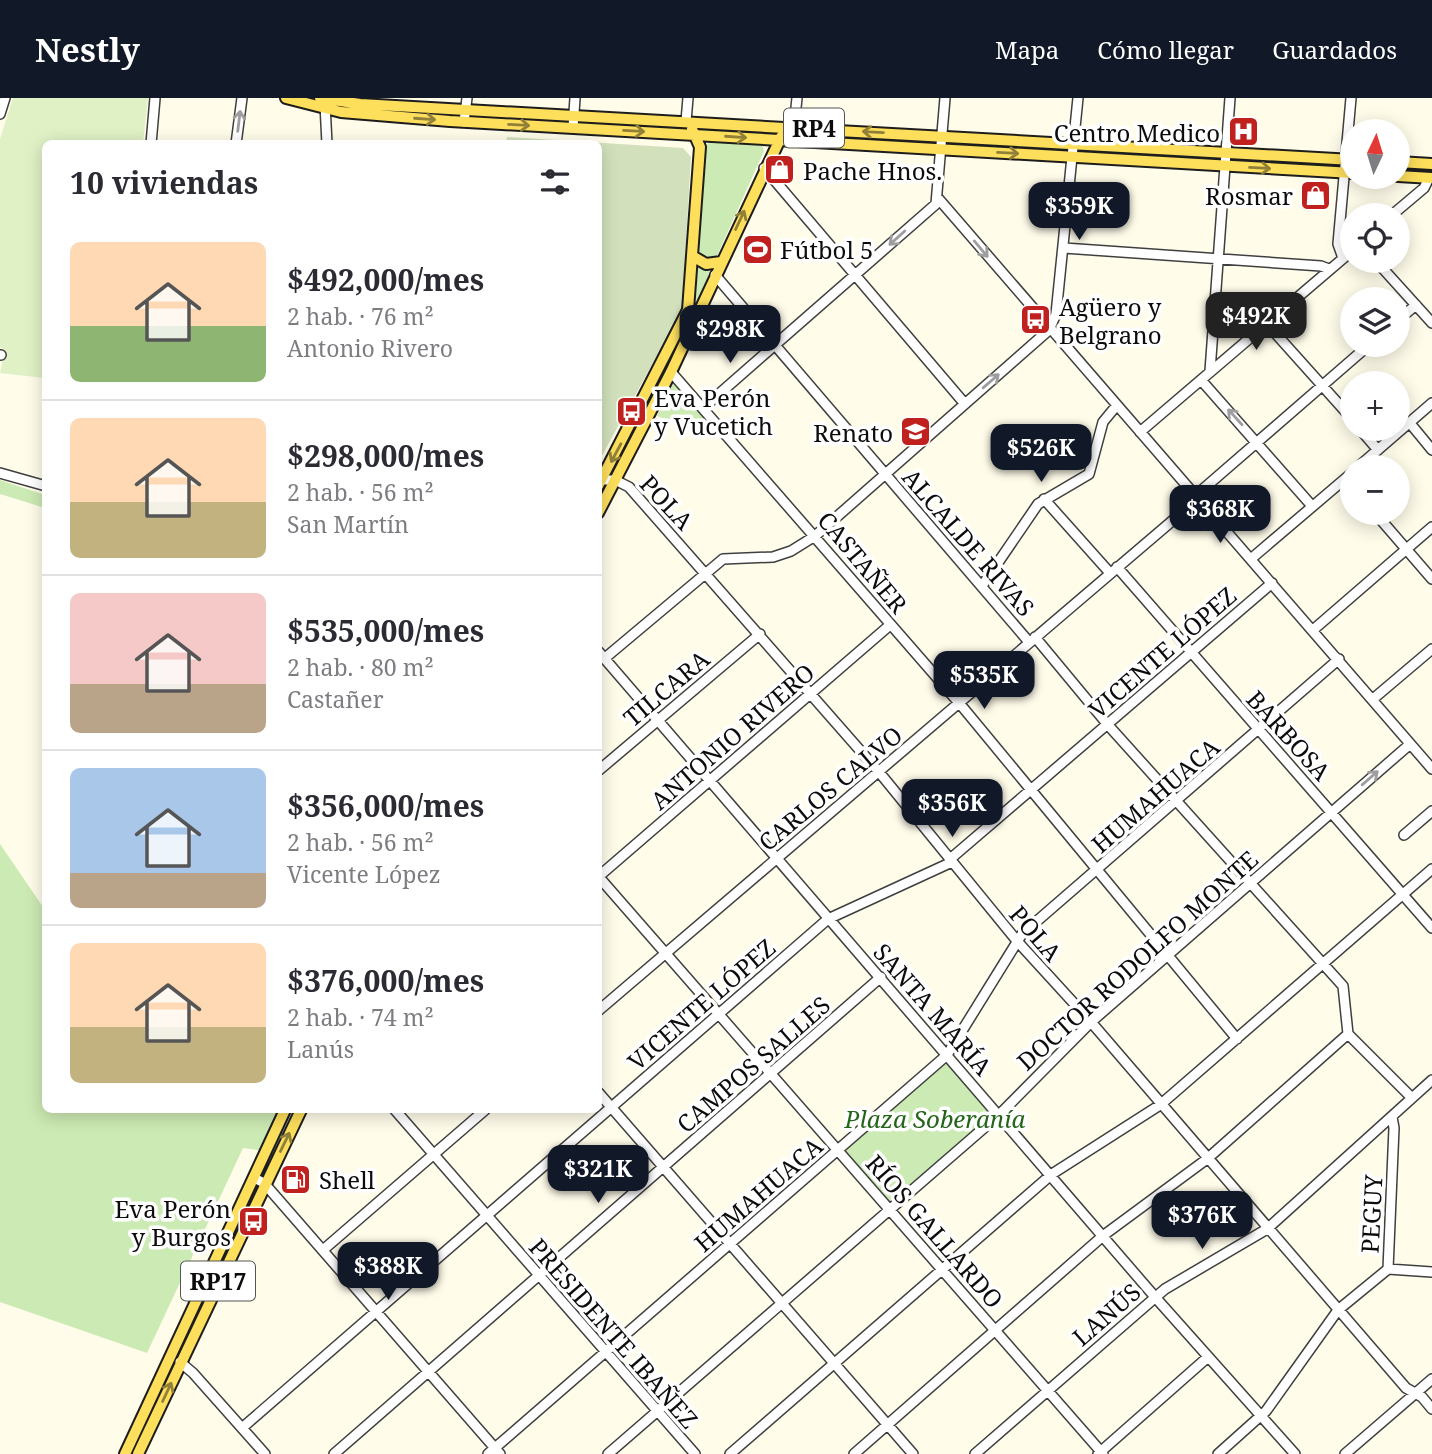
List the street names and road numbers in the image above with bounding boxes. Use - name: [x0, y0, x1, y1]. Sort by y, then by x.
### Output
- road number: RP4: [784, 108, 844, 148]
- street label: ALCALDE RIVAS: [896, 461, 1042, 623]
- street label: POLA: [633, 467, 701, 537]
- street label: CASTAÑER: [811, 504, 915, 620]
- street label: VICENTE LÓPEZ: [1081, 579, 1243, 725]
- street label: TILCARA: [616, 642, 716, 734]
- street label: ANTONIO RIVERO: [643, 656, 821, 816]
- street label: BARBOSA: [1240, 683, 1338, 787]
- street label: CARLOS CALVO: [751, 718, 909, 858]
- street label: HUMAHUACA: [1084, 730, 1226, 860]
- street label: DOCTOR RODOLFO MONTE: [1009, 843, 1265, 1077]
- street label: POLA: [1002, 898, 1070, 968]
- street label: VICENTE LÓPEZ: [620, 931, 782, 1077]
- street label: SANTA MARÍA: [866, 936, 1000, 1082]
- street label: CAMPOS SALLES: [669, 988, 837, 1140]
- street label: HUMAHUACA: [687, 1129, 829, 1259]
- street label: RÍOS GALLARDO: [859, 1147, 1011, 1315]
- street label: PEGUY: [1352, 1173, 1390, 1254]
- street label: PRESIDENTE IBAÑEZ: [522, 1231, 706, 1435]
- road number: RP17: [181, 1262, 255, 1300]
- street label: LANÚS: [1065, 1275, 1147, 1353]

